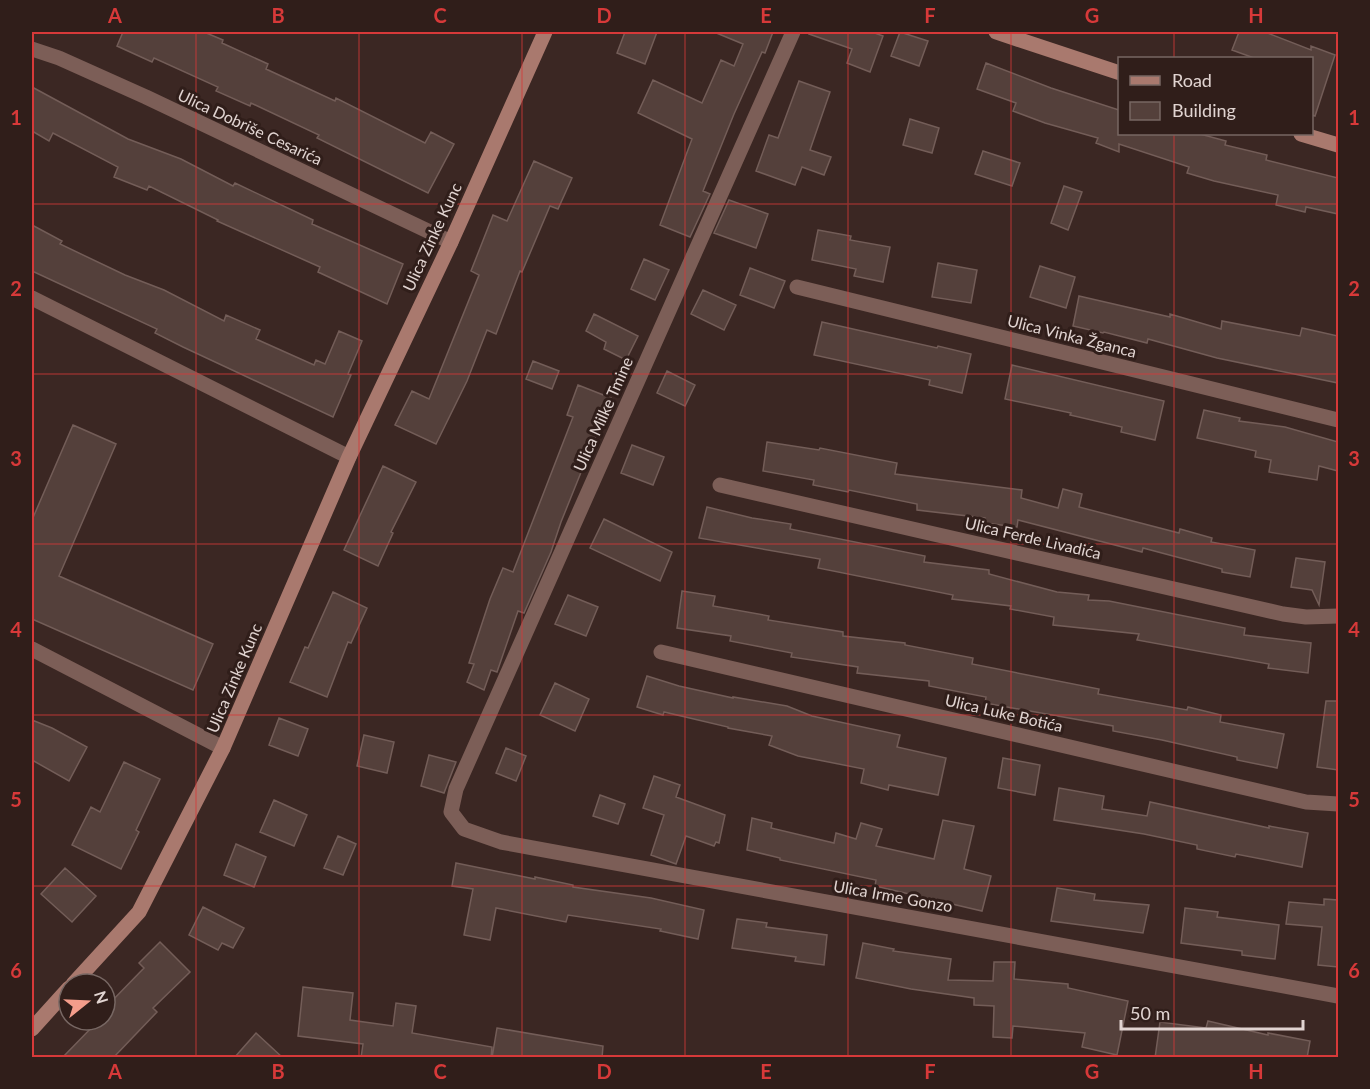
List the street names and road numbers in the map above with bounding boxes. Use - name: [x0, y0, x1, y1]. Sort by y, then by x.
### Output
- street label: Ulica Dobriše Cesarića: [175, 85, 325, 168]
- street label: Ulica Zinke Kunc: [398, 179, 465, 294]
- street label: Ulica Vinka Žganca: [1006, 310, 1139, 361]
- street label: Ulica Milke Tmine: [569, 354, 636, 474]
- street label: Ulica Ferde Livadića: [963, 513, 1103, 562]
- street label: Ulica Zinke Kunc: [202, 620, 265, 735]
- street label: Ulica Luke Botića: [943, 690, 1065, 735]
- street label: Ulica Irme Gonzo: [832, 876, 954, 915]

